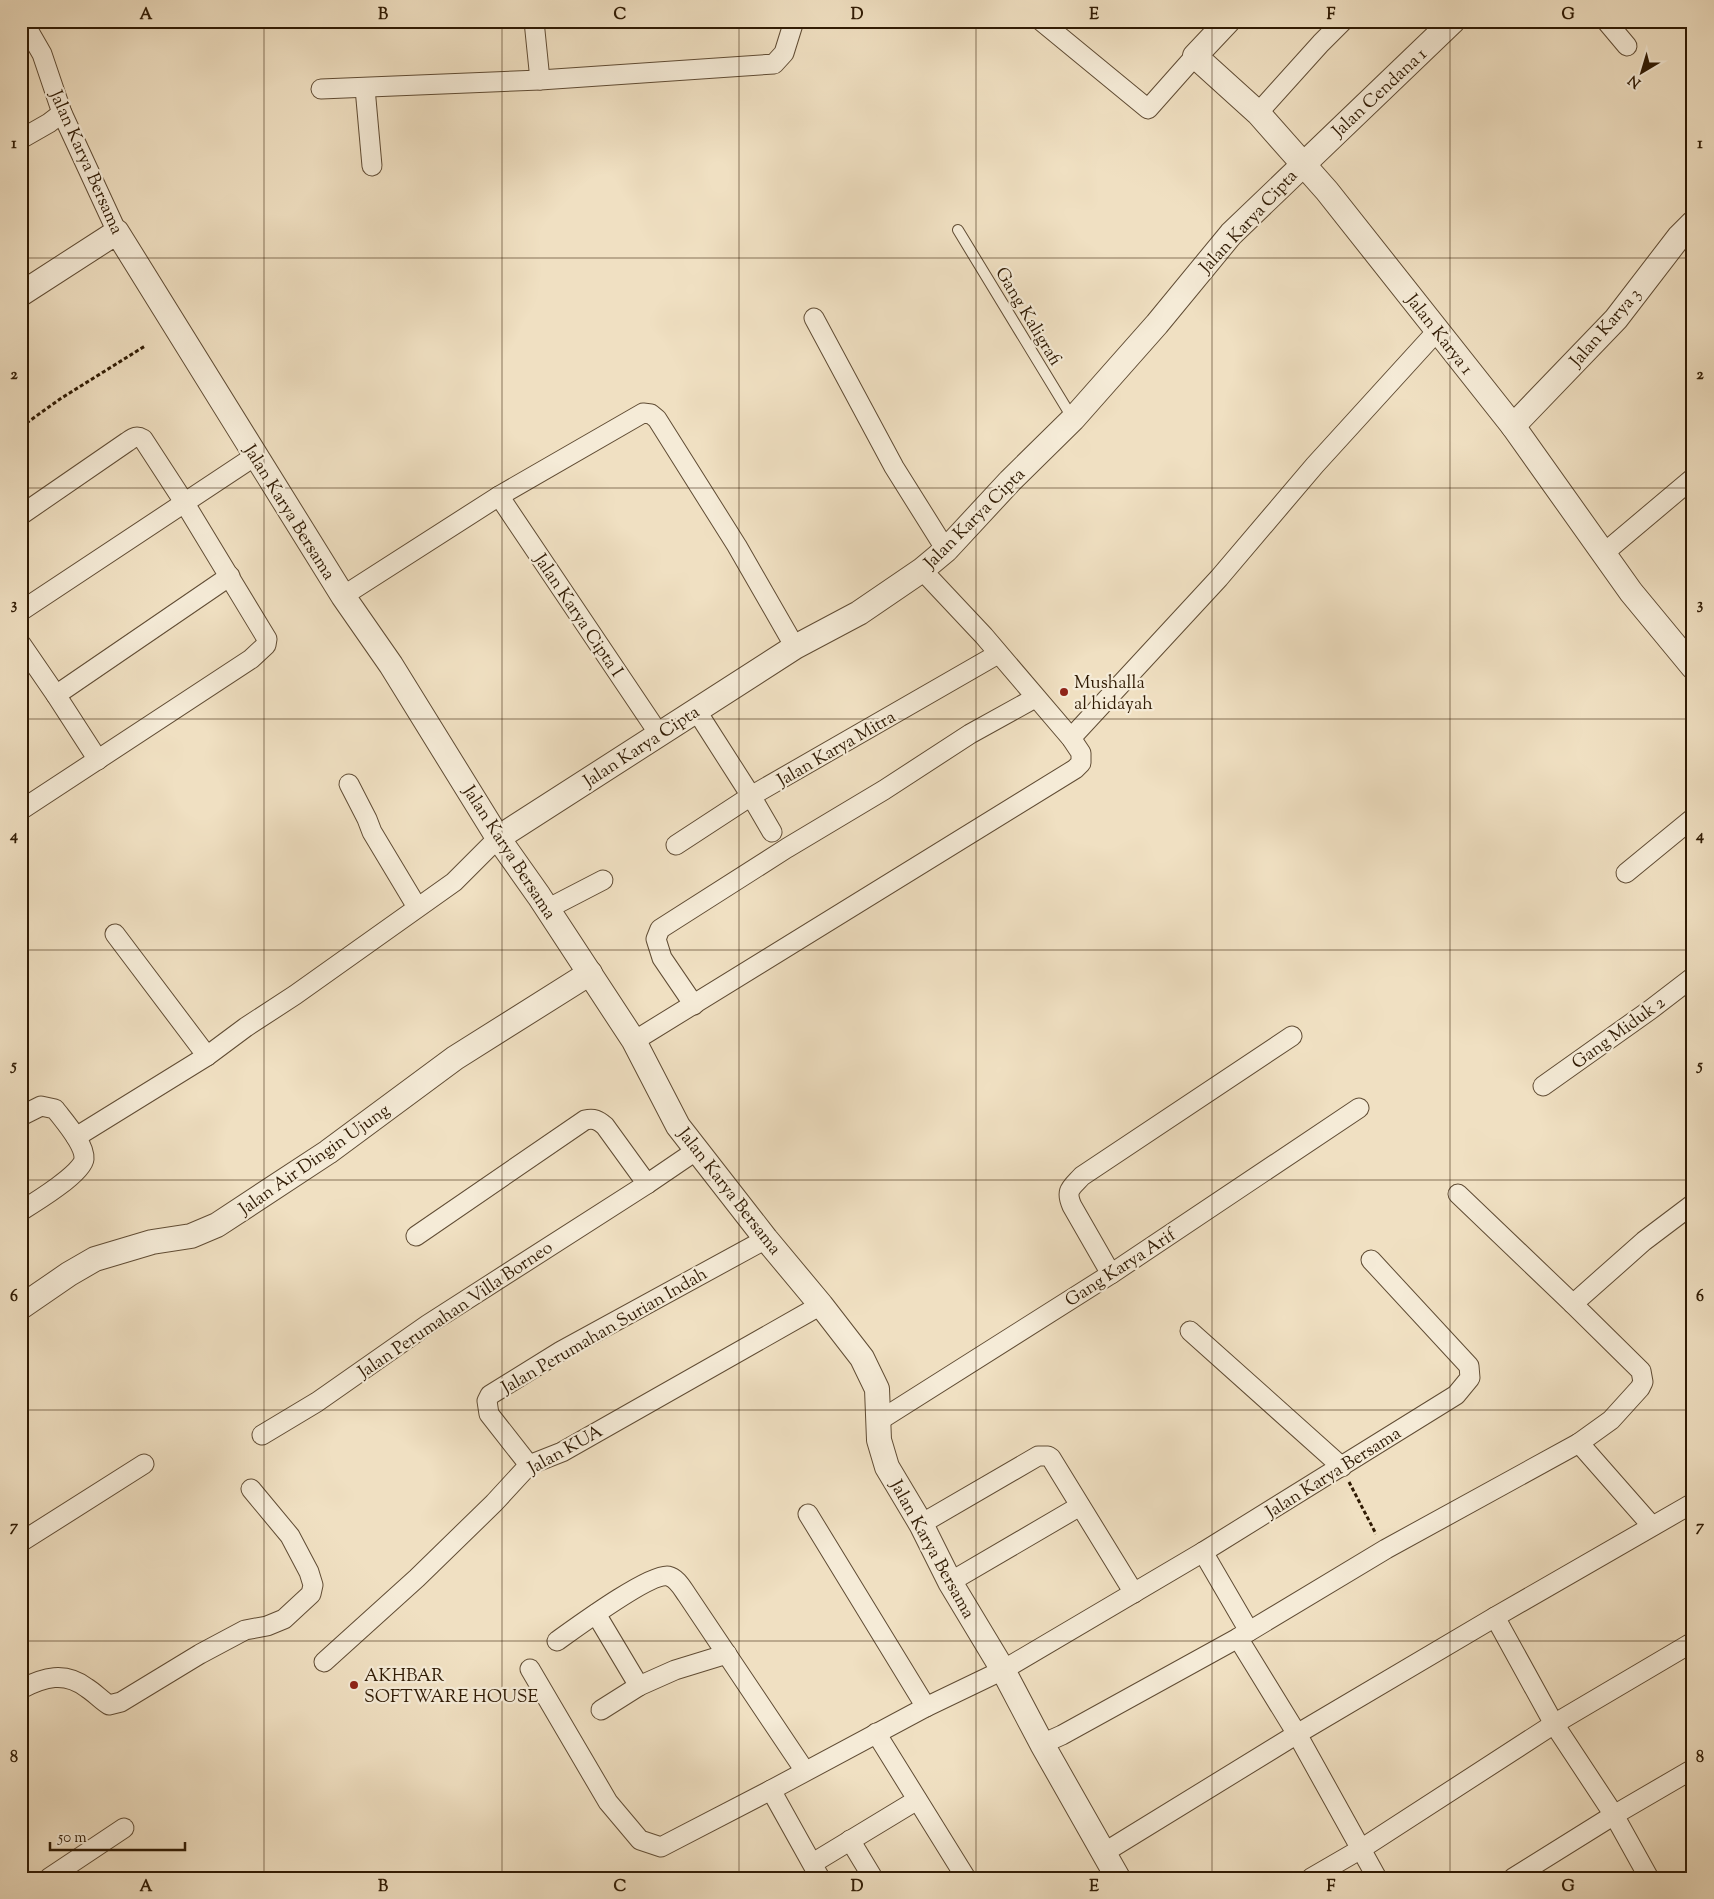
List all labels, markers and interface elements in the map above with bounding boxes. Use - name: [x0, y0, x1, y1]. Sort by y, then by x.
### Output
- text: A: [140, 4, 153, 27]
- text: B: [378, 4, 388, 27]
- text: C: [614, 4, 627, 27]
- text: D: [851, 4, 864, 27]
- text: E: [1089, 4, 1099, 27]
- text: F: [1327, 4, 1336, 27]
- text: G: [1561, 4, 1575, 27]
- street label: Jalan Cendana 1: [1326, 43, 1434, 145]
- north arrow: [1616, 48, 1666, 98]
- text: N: [1625, 69, 1646, 92]
- street label: Jalan Karya Bersama: [41, 86, 129, 239]
- text: 1: [11, 133, 17, 156]
- text: 1: [1697, 133, 1703, 156]
- street label: Jalan Karya Cipta: [1194, 165, 1305, 281]
- street label: Gang Kaligrafi: [988, 263, 1067, 372]
- street label: Jalan Karya 3: [1564, 283, 1648, 374]
- street label: Jalan Karya 1: [1398, 288, 1478, 381]
- text: 2: [10, 364, 18, 387]
- text: 2: [1696, 364, 1704, 387]
- street label: Jalan Karya Bersama: [236, 439, 340, 586]
- street label: Jalan Karya Cipta: [918, 463, 1032, 577]
- street label: Jalan Karya Cipta I: [526, 548, 628, 683]
- text: 3: [11, 594, 18, 617]
- text: 3: [1697, 594, 1704, 617]
- place label: Mushalla al hidayah: [1074, 671, 1153, 718]
- marker: Mushalla al hidayah: [1058, 686, 1070, 698]
- street label: Jalan Karya Cipta: [578, 700, 705, 796]
- street label: Jalan Karya Mitra: [772, 705, 901, 795]
- street label: Jalan Karya Bersama: [455, 780, 562, 925]
- text: 4: [9, 825, 18, 848]
- text: 4: [1695, 825, 1704, 848]
- street label: Gang Miduk 2: [1567, 990, 1672, 1076]
- text: 5: [9, 1055, 17, 1078]
- text: 5: [1695, 1055, 1703, 1078]
- street label: Jalan Air Dingin Ujung: [234, 1099, 396, 1223]
- street label: Jalan Karya Bersama: [670, 1122, 786, 1261]
- street label: Gang Karya Arif: [1061, 1223, 1182, 1314]
- street label: Jalan Perumahan Villa Borneo: [353, 1235, 559, 1386]
- street label: Jalan Perumahan Surian Indah: [496, 1262, 713, 1402]
- text: 6: [10, 1286, 18, 1309]
- text: 6: [1696, 1286, 1704, 1309]
- street label: Jalan KUA: [523, 1419, 609, 1483]
- street label: Jalan Karya Bersama: [1260, 1422, 1407, 1526]
- street label: Jalan Karya Bersama: [882, 1475, 980, 1624]
- text: 7: [10, 1516, 19, 1539]
- text: 7: [1696, 1516, 1705, 1539]
- place label: AKHBAR SOFTWARE HOUSE: [364, 1664, 538, 1711]
- marker: AKHBAR SOFTWARE HOUSE: [348, 1679, 360, 1691]
- text: 8: [10, 1747, 18, 1770]
- text: 8: [1696, 1747, 1704, 1770]
- scale bar: [50, 1819, 185, 1851]
- text: 50 m: [57, 1828, 87, 1849]
- text: A: [140, 1876, 153, 1899]
- text: B: [378, 1876, 388, 1899]
- text: C: [614, 1876, 627, 1899]
- text: D: [851, 1876, 864, 1899]
- text: E: [1089, 1876, 1099, 1899]
- text: F: [1327, 1876, 1336, 1899]
- text: G: [1561, 1876, 1575, 1899]

